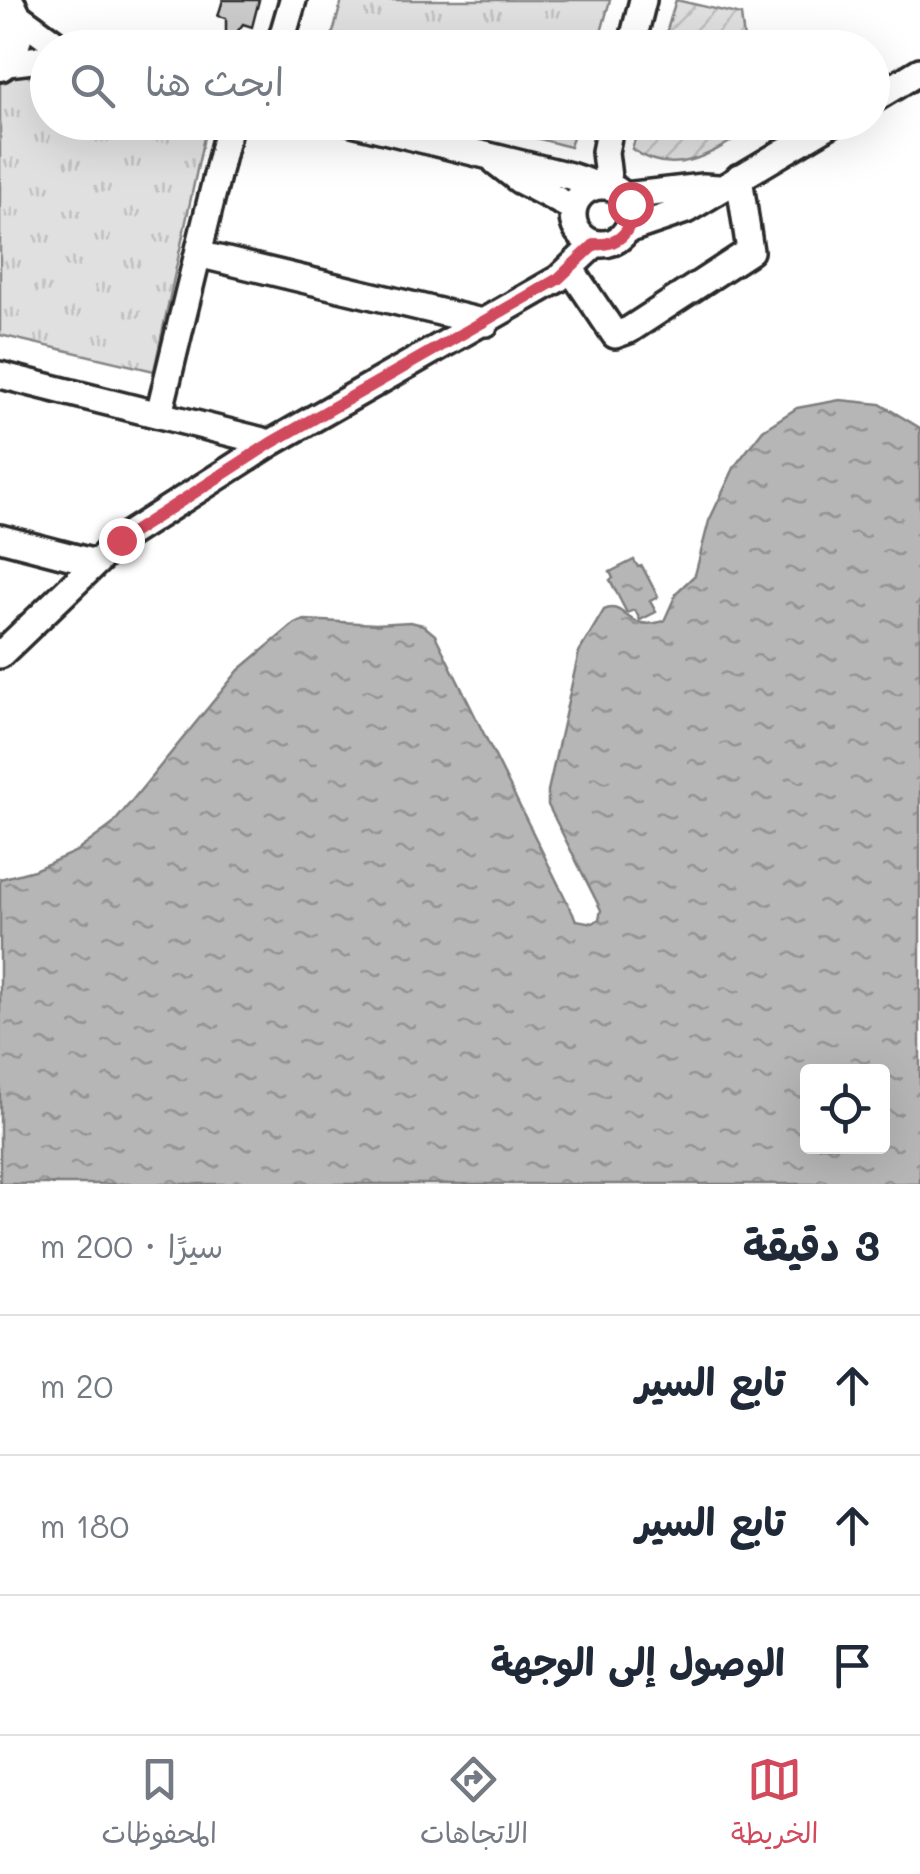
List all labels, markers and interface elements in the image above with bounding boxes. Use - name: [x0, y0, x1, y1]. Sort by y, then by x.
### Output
- search box: [30, 30, 890, 140]
- text: ابحث هنا: [145, 56, 284, 106]
- icon: search: [65, 58, 120, 113]
- route start: [608, 182, 654, 228]
- route end: [99, 518, 145, 564]
- map controls: [800, 1064, 890, 1154]
- button: locate: [800, 1064, 890, 1154]
- text: 3 دقيقة: [743, 1217, 880, 1272]
- text: سيرًا · 200 m: [40, 1224, 223, 1266]
- text: تابع السير: [636, 1356, 785, 1406]
- icon: ahead: [825, 1358, 880, 1413]
- text: 20 m: [40, 1364, 113, 1406]
- text: تابع السير: [636, 1496, 785, 1546]
- icon: ahead: [825, 1498, 880, 1553]
- text: 180 m: [40, 1504, 129, 1546]
- text: الوصول إلى الوجهة: [490, 1636, 785, 1686]
- icon: arrive: [825, 1638, 880, 1693]
- tab: المحفوظات: [102, 1752, 217, 1858]
- tab: الاتجاهات: [420, 1752, 528, 1858]
- tab: الخريطة: [731, 1752, 818, 1858]

